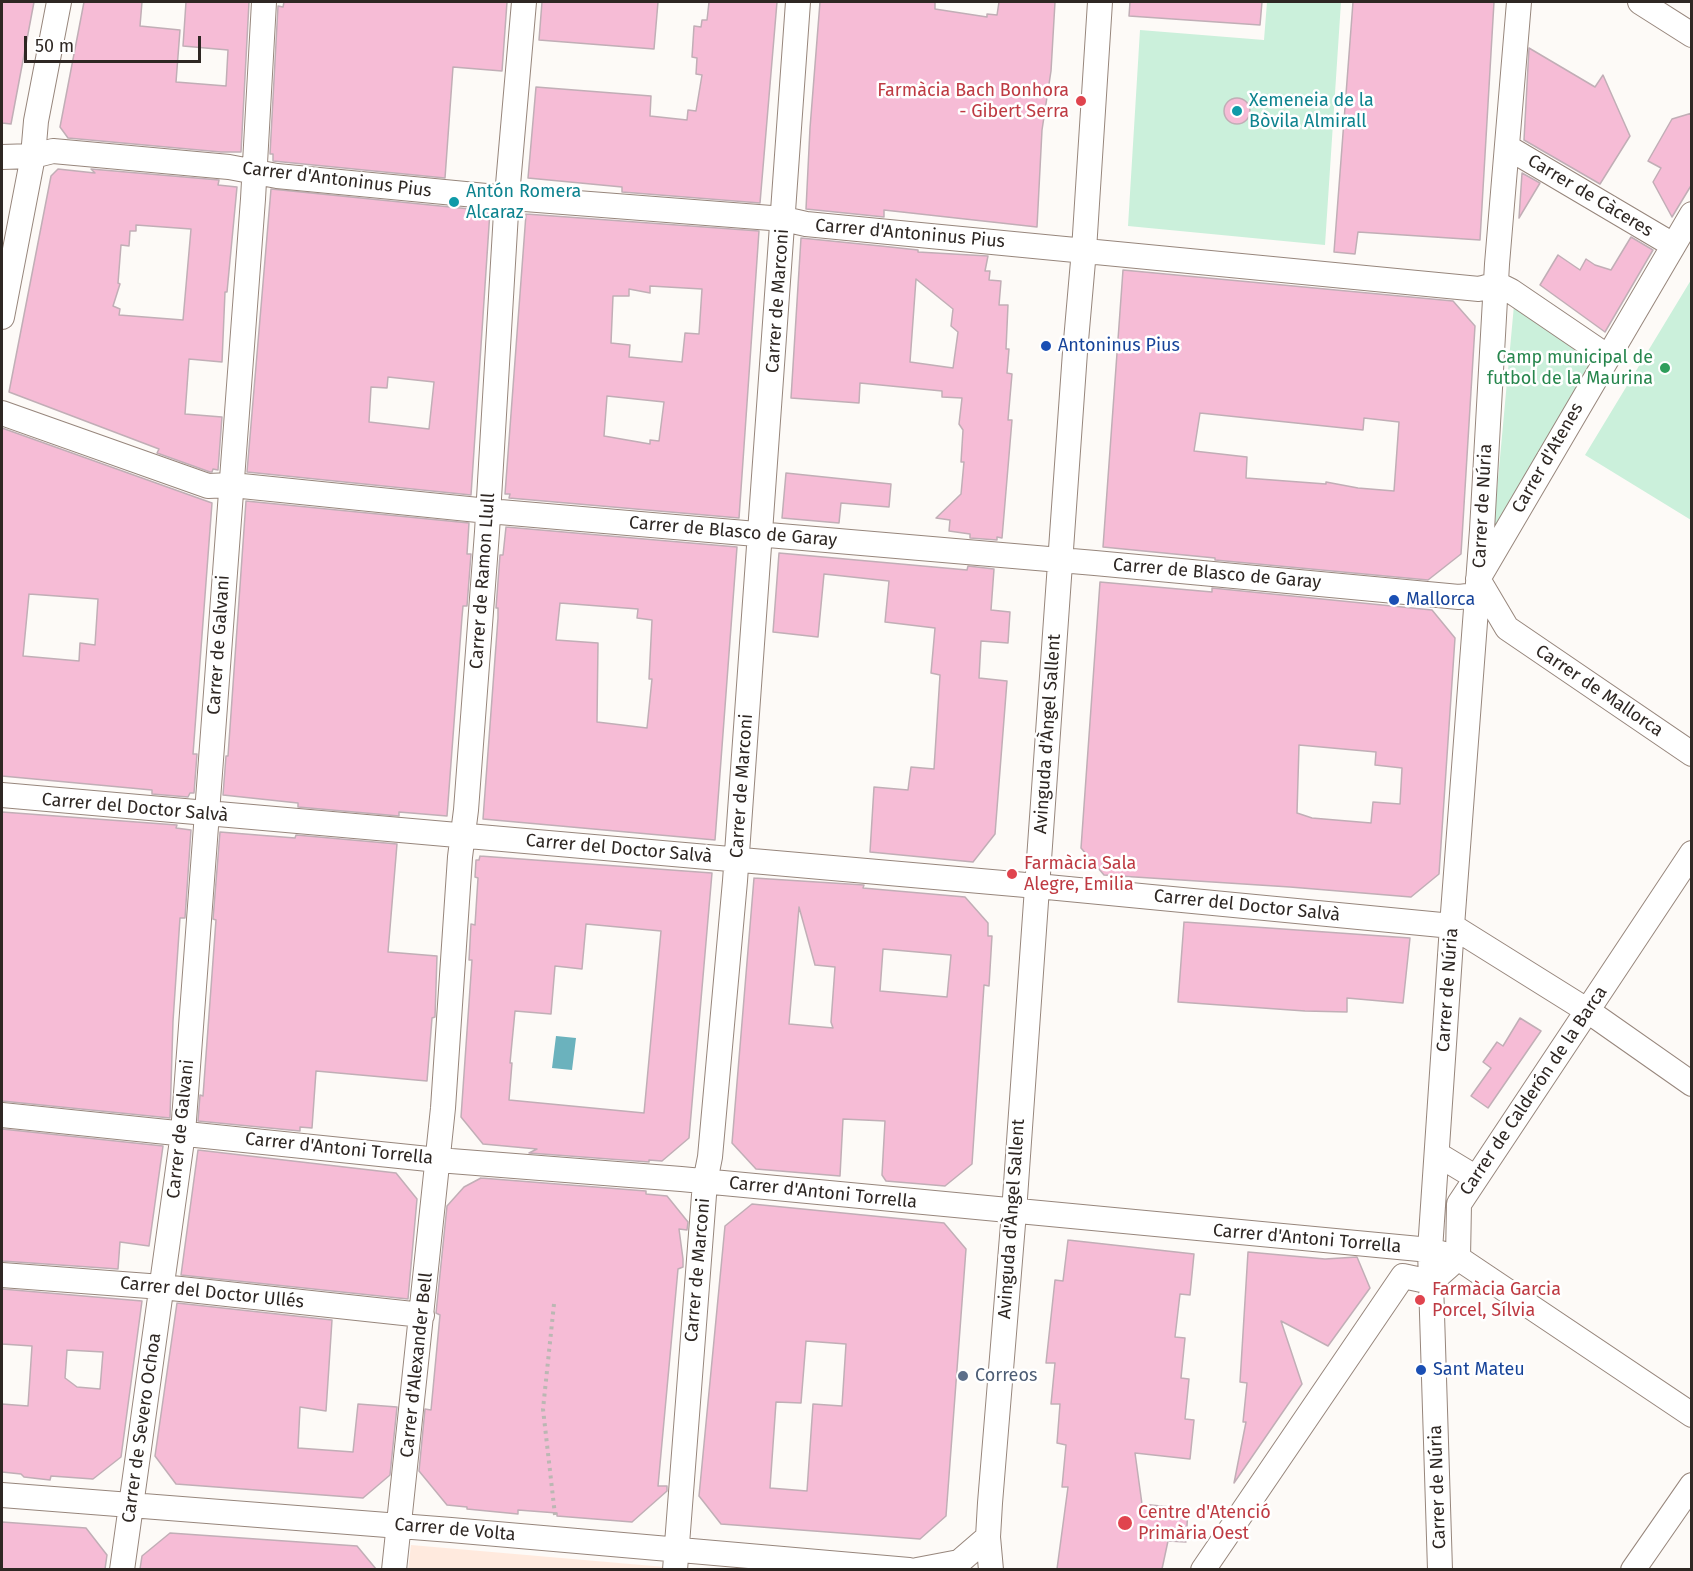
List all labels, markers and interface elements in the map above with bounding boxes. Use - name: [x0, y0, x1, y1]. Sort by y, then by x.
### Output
- scale bar: [27, 24, 204, 62]
- text: 50 m: [35, 35, 74, 57]
- place label: Farmàcia Bach Bonhora - Gibert Serra: [877, 80, 1069, 122]
- place label: Xemeneia de la Bòvila Almirall: [1249, 90, 1374, 132]
- marker: Farmàcia Bach Bonhora - Gibert Serra: [1074, 94, 1088, 108]
- marker: Xemeneia de la Bòvila Almirall: [1230, 104, 1244, 118]
- street label: Carrer de Càceres: [1523, 150, 1657, 242]
- street label: Carrer d'Antoninus Pius: [241, 158, 433, 202]
- place label: Antón Romera Alcaraz: [466, 181, 581, 224]
- marker: Antón Romera Alcaraz: [447, 195, 461, 209]
- street label: Carrer d'Antoninus Pius: [814, 215, 1006, 253]
- street label: Carrer de Marconi: [762, 228, 794, 374]
- place label: Antoninus Pius: [1058, 335, 1180, 357]
- marker: Antoninus Pius: [1039, 339, 1053, 353]
- place label: Camp municipal de futbol de la Maurina: [1487, 347, 1653, 389]
- marker: Camp municipal de futbol de la Maurina: [1658, 361, 1672, 375]
- street label: Carrer d'Atenes: [1508, 399, 1588, 517]
- street label: Carrer de Núria: [1469, 443, 1497, 569]
- street label: Carrer de Ramon Llull: [466, 492, 500, 670]
- street label: Carrer de Blasco de Garay: [628, 512, 838, 552]
- street label: Carrer de Blasco de Garay: [1112, 554, 1322, 594]
- street label: Carrer de Galvani: [203, 574, 235, 716]
- place label: Mallorca: [1406, 589, 1475, 611]
- marker: Mallorca: [1387, 593, 1401, 607]
- street label: Avinguda d'Àngel Sallent: [1030, 633, 1066, 835]
- street label: Carrer de Mallorca: [1531, 640, 1667, 742]
- street label: Carrer de Marconi: [726, 713, 758, 859]
- street label: Carrer del Doctor Salvà: [41, 789, 229, 827]
- street label: Carrer del Doctor Salvà: [525, 830, 713, 868]
- place label: Farmàcia Sala Alegre, Emilia: [1024, 853, 1136, 896]
- marker: Farmàcia Sala Alegre, Emilia: [1005, 867, 1019, 881]
- street label: Carrer del Doctor Salvà: [1153, 885, 1341, 927]
- street label: Carrer de Núria: [1433, 927, 1463, 1053]
- street label: Carrer de Calderón de la Barca: [1456, 982, 1612, 1200]
- street label: Carrer de Galvani: [163, 1058, 199, 1200]
- street label: Avinguda d'Àngel Sallent: [994, 1118, 1030, 1320]
- street label: Carrer d'Antoni Torrella: [244, 1128, 434, 1170]
- street label: Carrer d'Antoni Torrella: [728, 1172, 918, 1214]
- street label: Carrer de Marconi: [681, 1197, 715, 1343]
- street label: Carrer d'Antoni Torrella: [1212, 1220, 1402, 1258]
- street label: Carrer d'Alexander Bell: [397, 1271, 437, 1459]
- street label: Carrer del Doctor Ullés: [119, 1273, 305, 1313]
- place label: Farmàcia Garcia Porcel, Sílvia: [1432, 1279, 1561, 1322]
- marker: Farmàcia Garcia Porcel, Sílvia: [1413, 1293, 1427, 1307]
- street label: Carrer de Severo Ochoa: [118, 1332, 166, 1524]
- place label: Sant Mateu: [1433, 1359, 1525, 1381]
- marker: Sant Mateu: [1414, 1363, 1428, 1377]
- place label: Correos: [975, 1365, 1037, 1387]
- marker: Correos: [956, 1369, 970, 1383]
- street label: Carrer de Núria: [1425, 1424, 1451, 1550]
- place label: Centre d'Atenció Primària Oest: [1138, 1502, 1271, 1544]
- street label: Carrer de Volta: [394, 1514, 516, 1546]
- marker: Centre d'Atenció Primària Oest: [1116, 1514, 1134, 1532]

